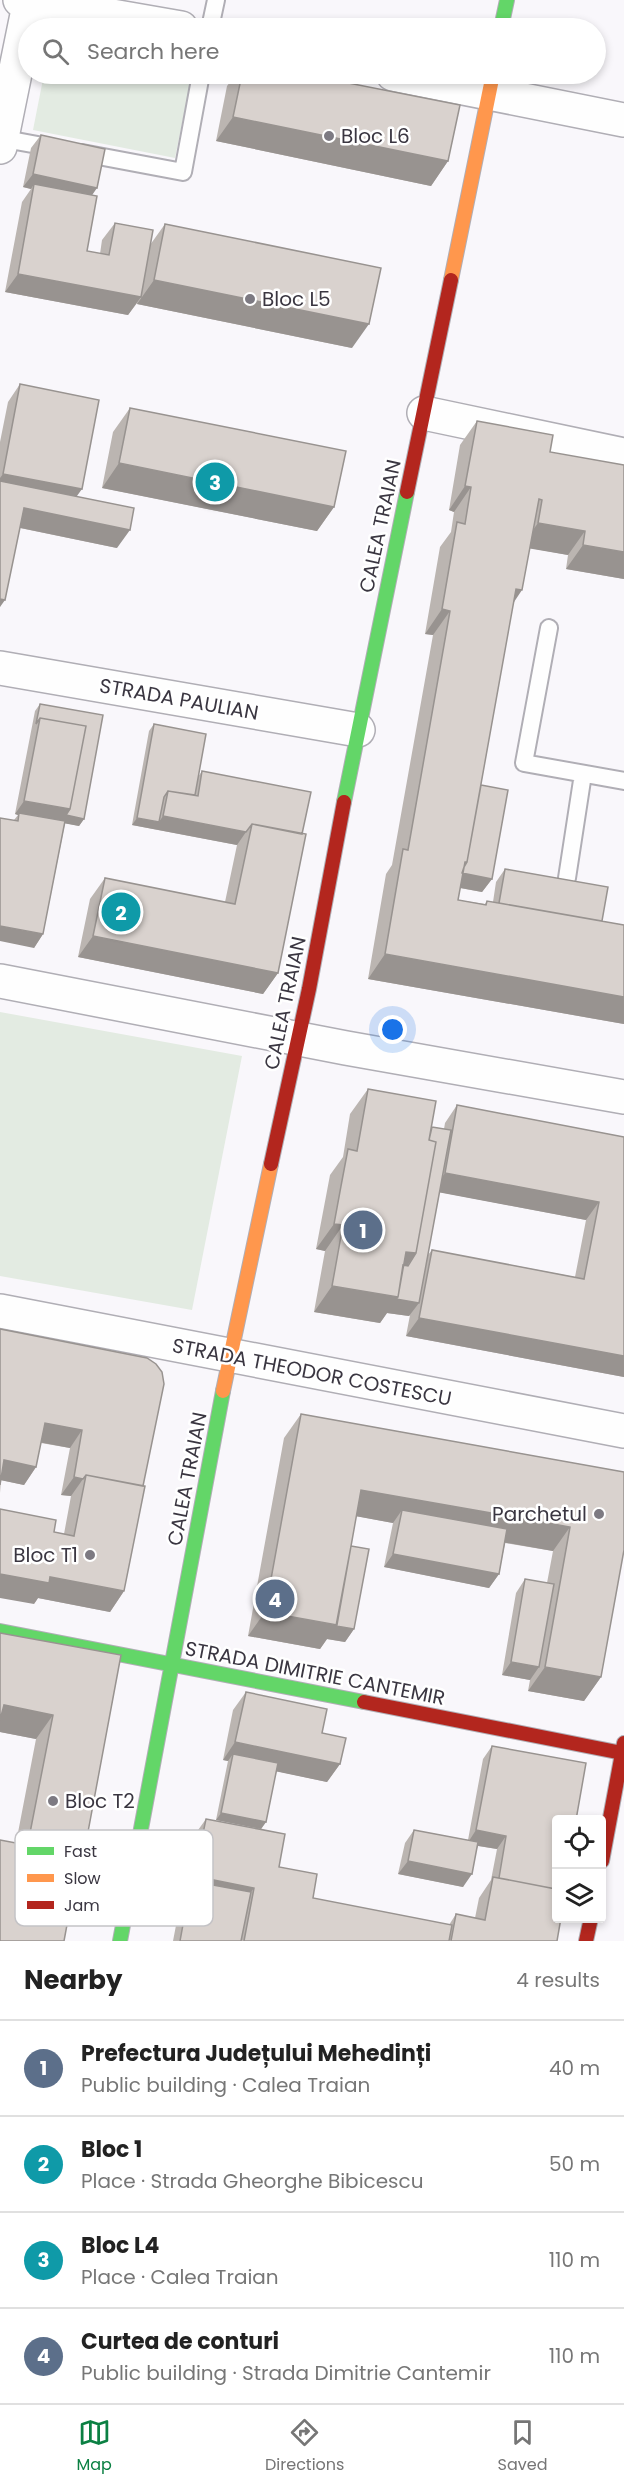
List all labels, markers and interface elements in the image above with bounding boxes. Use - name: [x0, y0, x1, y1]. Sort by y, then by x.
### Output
- search box: [18, 18, 606, 84]
- icon: search: [39, 35, 72, 68]
- text: Search here: [87, 36, 220, 67]
- place label: Bloc L6: [341, 122, 410, 150]
- marker: Bloc L6: [322, 129, 336, 143]
- place label: Bloc L5: [262, 285, 331, 313]
- marker: Bloc L5: [243, 292, 257, 306]
- street label: CALEA TRAIAN: [352, 457, 408, 595]
- pin: 3: [196, 460, 234, 504]
- street label: STRADA PAULIAN: [97, 671, 261, 727]
- pin: 2: [102, 890, 140, 934]
- street label: CALEA TRAIAN: [257, 934, 313, 1072]
- your location: [378, 1015, 407, 1044]
- pin: 1: [344, 1208, 382, 1252]
- street label: STRADA THEODOR COSTESCU: [170, 1331, 454, 1413]
- street label: CALEA TRAIAN: [160, 1410, 214, 1548]
- place label: Parchetul: [492, 1500, 587, 1528]
- marker: Parchetul: [592, 1507, 606, 1521]
- place label: Bloc T1: [13, 1541, 78, 1569]
- marker: Bloc T1: [83, 1548, 97, 1562]
- pin: 4: [256, 1576, 294, 1622]
- street label: STRADA DIMITRIE CANTEMIR: [183, 1634, 447, 1712]
- place label: Bloc T2: [65, 1787, 135, 1815]
- marker: Bloc T2: [46, 1794, 60, 1808]
- map controls: [552, 1815, 606, 1923]
- button: locate: [552, 1815, 606, 1869]
- legend: [15, 1830, 213, 1926]
- text: Fast: [64, 1840, 97, 1863]
- text: Slow: [64, 1867, 101, 1890]
- button: layers: [552, 1869, 606, 1923]
- text: Jam: [64, 1894, 100, 1917]
- text: Nearby: [24, 1962, 122, 1998]
- text: 4 results: [516, 1966, 600, 1994]
- text: Prefectura Județului Mehedinți: [81, 2038, 431, 2069]
- text: 1: [40, 2054, 47, 2082]
- text: 40 m: [549, 2054, 600, 2082]
- text: Public building · Calea Traian: [81, 2071, 370, 2099]
- text: Bloc 1: [81, 2134, 142, 2165]
- text: 2: [38, 2150, 49, 2178]
- text: 50 m: [549, 2150, 600, 2178]
- text: Place · Strada Gheorghe Bibicescu: [81, 2167, 423, 2195]
- text: Bloc L4: [81, 2230, 159, 2261]
- text: 3: [37, 2246, 50, 2274]
- text: 110 m: [549, 2246, 600, 2274]
- text: Place · Calea Traian: [81, 2263, 279, 2291]
- text: Curtea de conturi: [81, 2326, 279, 2357]
- text: 4: [37, 2342, 50, 2370]
- text: 110 m: [549, 2342, 600, 2370]
- text: Public building · Strada Dimitrie Cantemir: [81, 2359, 491, 2387]
- tab: Map: [77, 2416, 112, 2477]
- tab: Directions: [265, 2416, 344, 2477]
- tab: Saved: [498, 2416, 547, 2477]

